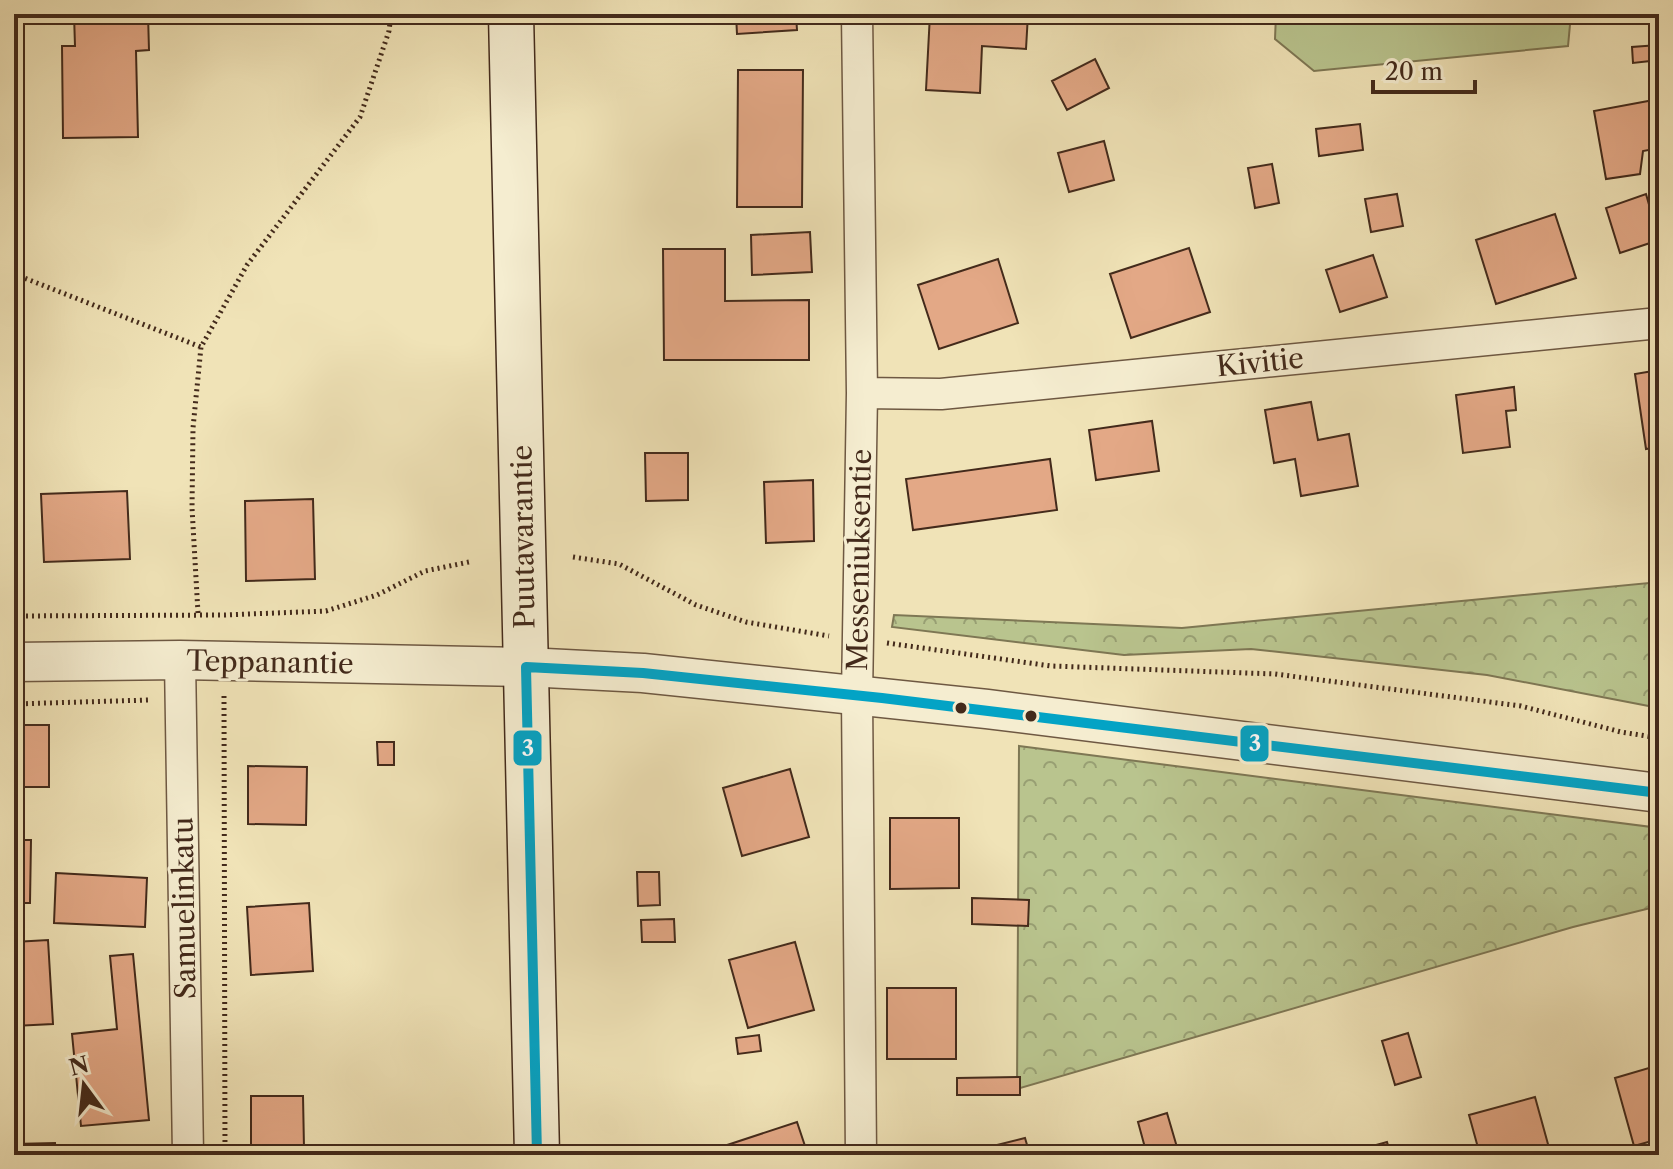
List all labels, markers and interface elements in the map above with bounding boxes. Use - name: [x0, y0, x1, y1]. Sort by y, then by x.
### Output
- scale bar: [1373, 44, 1475, 94]
- text: 20 m: [1385, 57, 1443, 86]
- street label: Kivitie: [1215, 341, 1305, 383]
- street label: Puutavarantie: [504, 445, 542, 629]
- street label: Messeniuksentie: [840, 449, 878, 671]
- street label: Teppanantie: [186, 644, 354, 680]
- unlabelled marker: [953, 700, 969, 716]
- unlabelled marker: [1023, 708, 1039, 724]
- line badge: 3: [1239, 724, 1270, 763]
- line badge: 3: [512, 729, 543, 767]
- text: 3: [1249, 730, 1261, 757]
- text: 3: [522, 735, 534, 762]
- street label: Samuelinkatu: [165, 817, 203, 999]
- north arrow: [44, 1045, 124, 1125]
- text: N: [66, 1051, 92, 1082]

